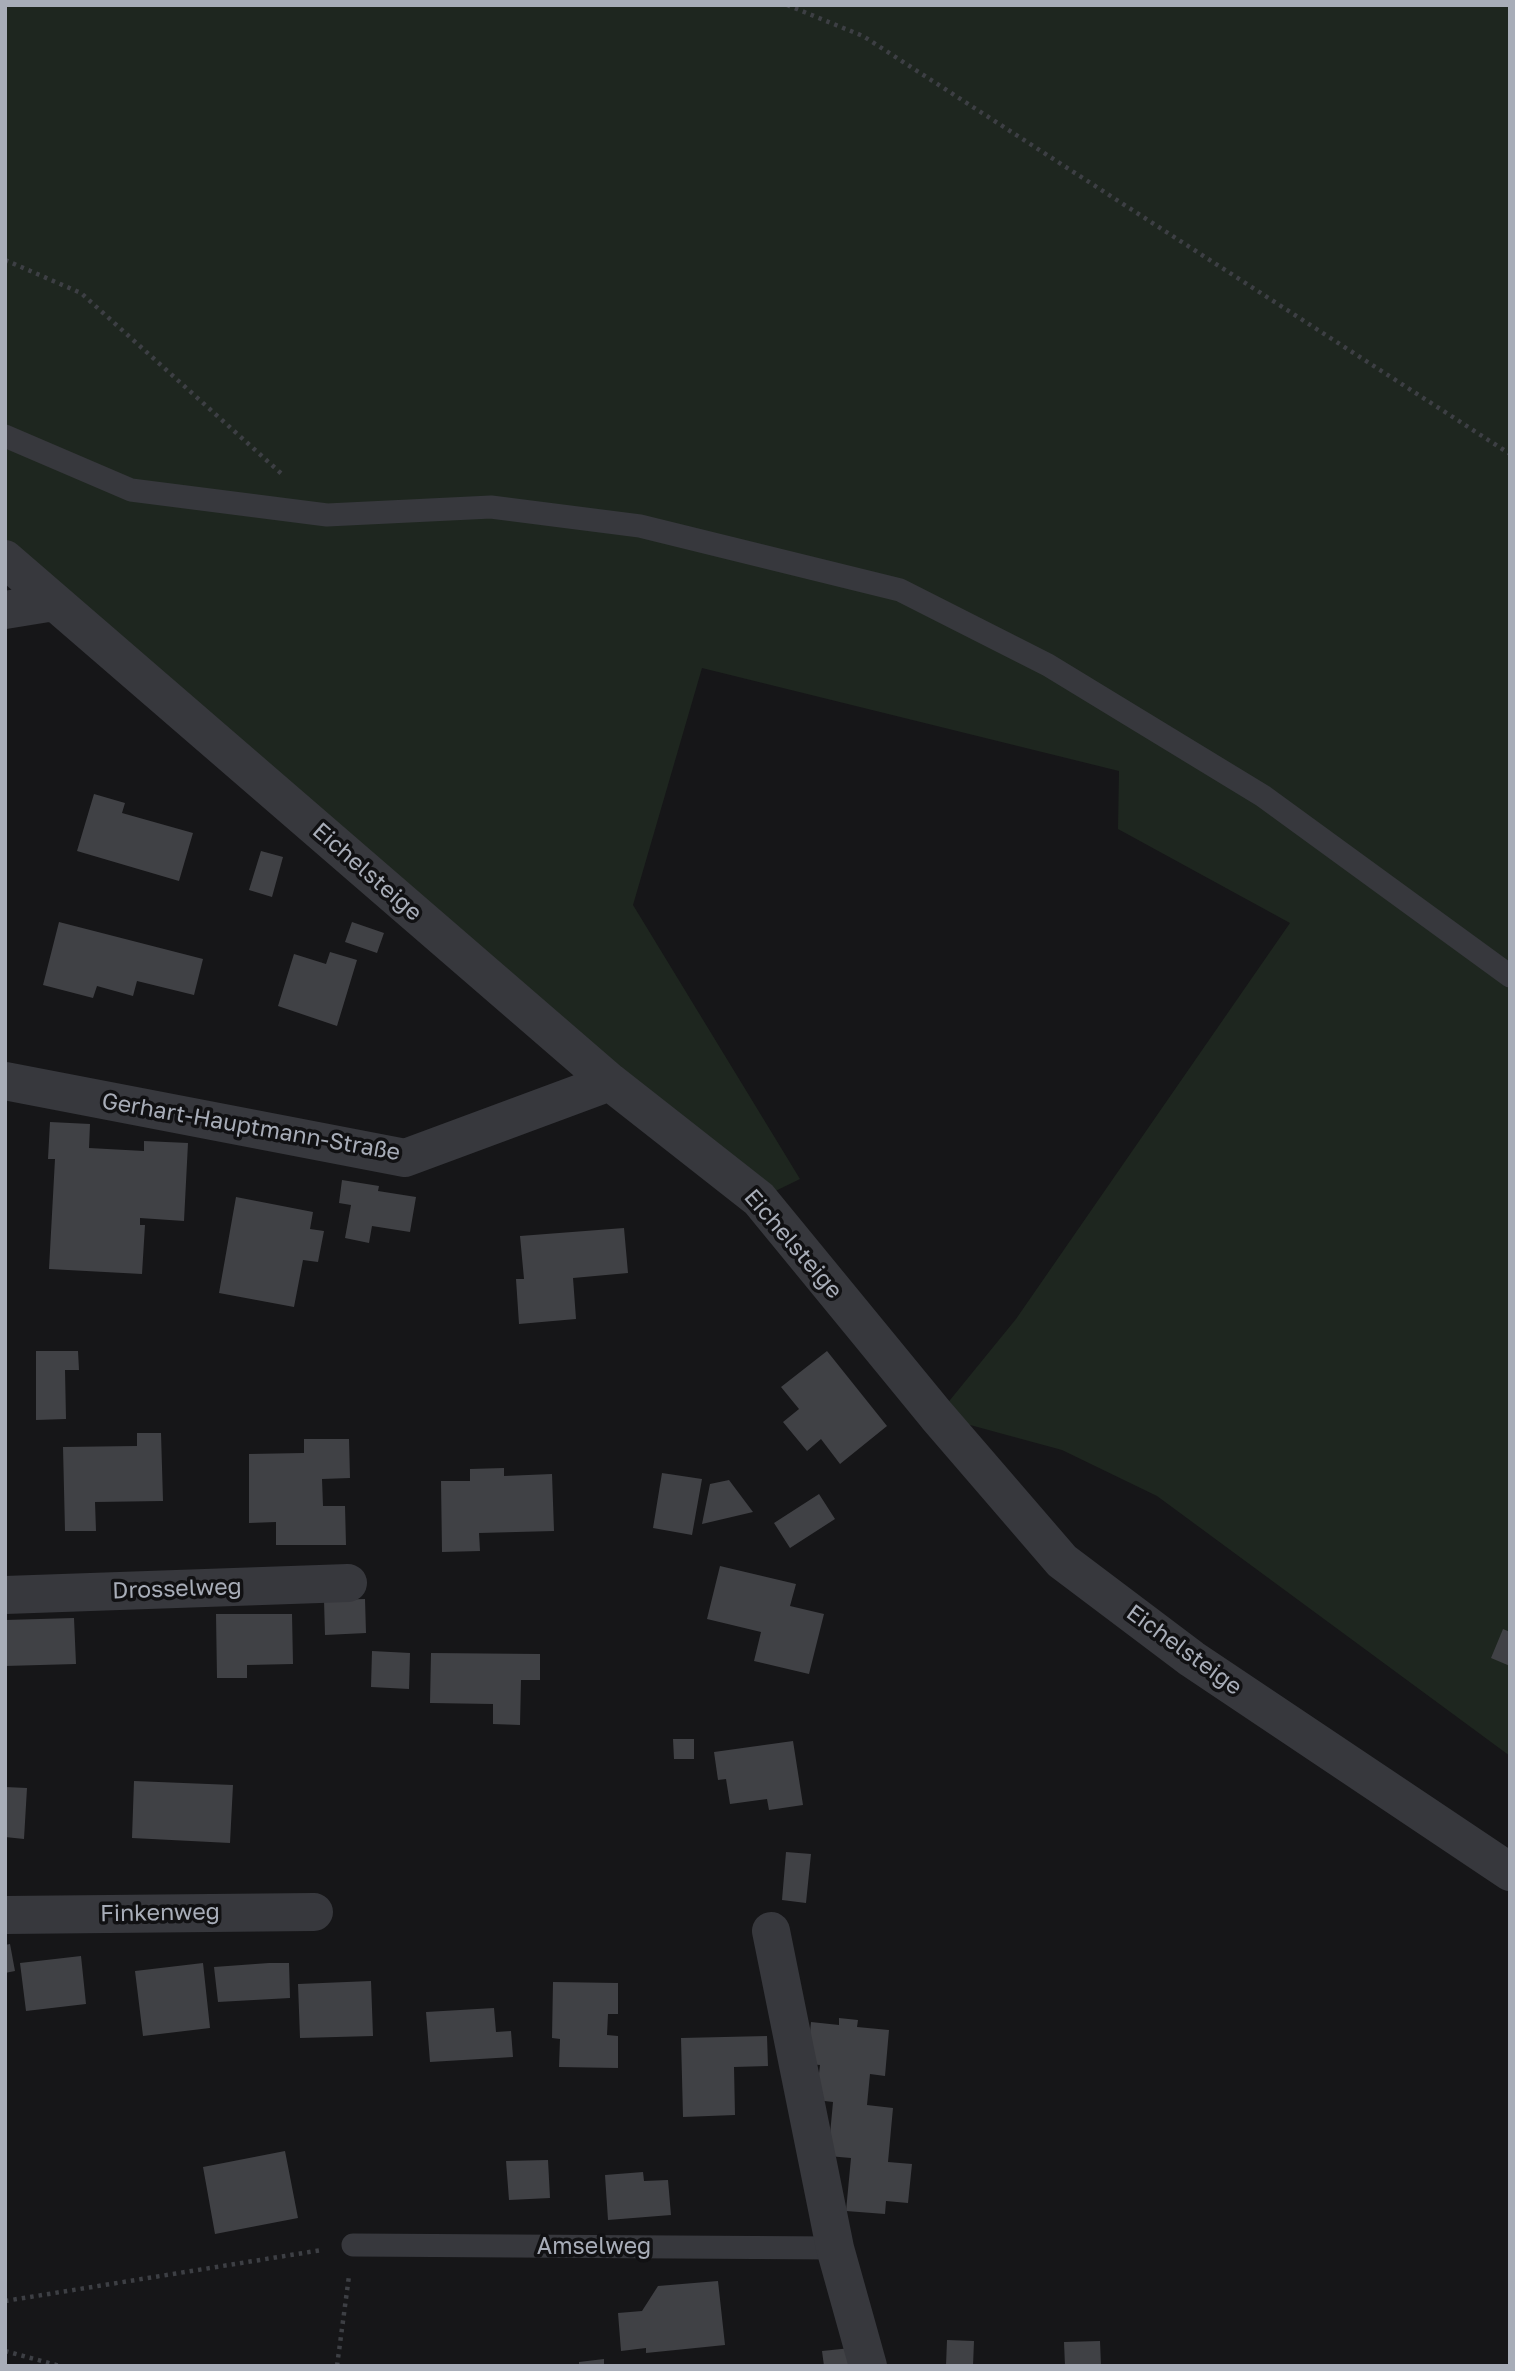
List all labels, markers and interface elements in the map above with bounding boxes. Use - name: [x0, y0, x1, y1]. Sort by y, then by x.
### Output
- street label: Eichelsteige: [307, 817, 427, 927]
- street label: Gerhart-Hauptmann-Straße: [100, 1087, 402, 1167]
- street label: Eichelsteige: [738, 1184, 848, 1304]
- street label: Drosselweg: [112, 1573, 242, 1605]
- street label: Eichelsteige: [1121, 1599, 1247, 1701]
- street label: Finkenweg: [100, 1898, 220, 1928]
- street label: Amselweg: [537, 2233, 651, 2261]

